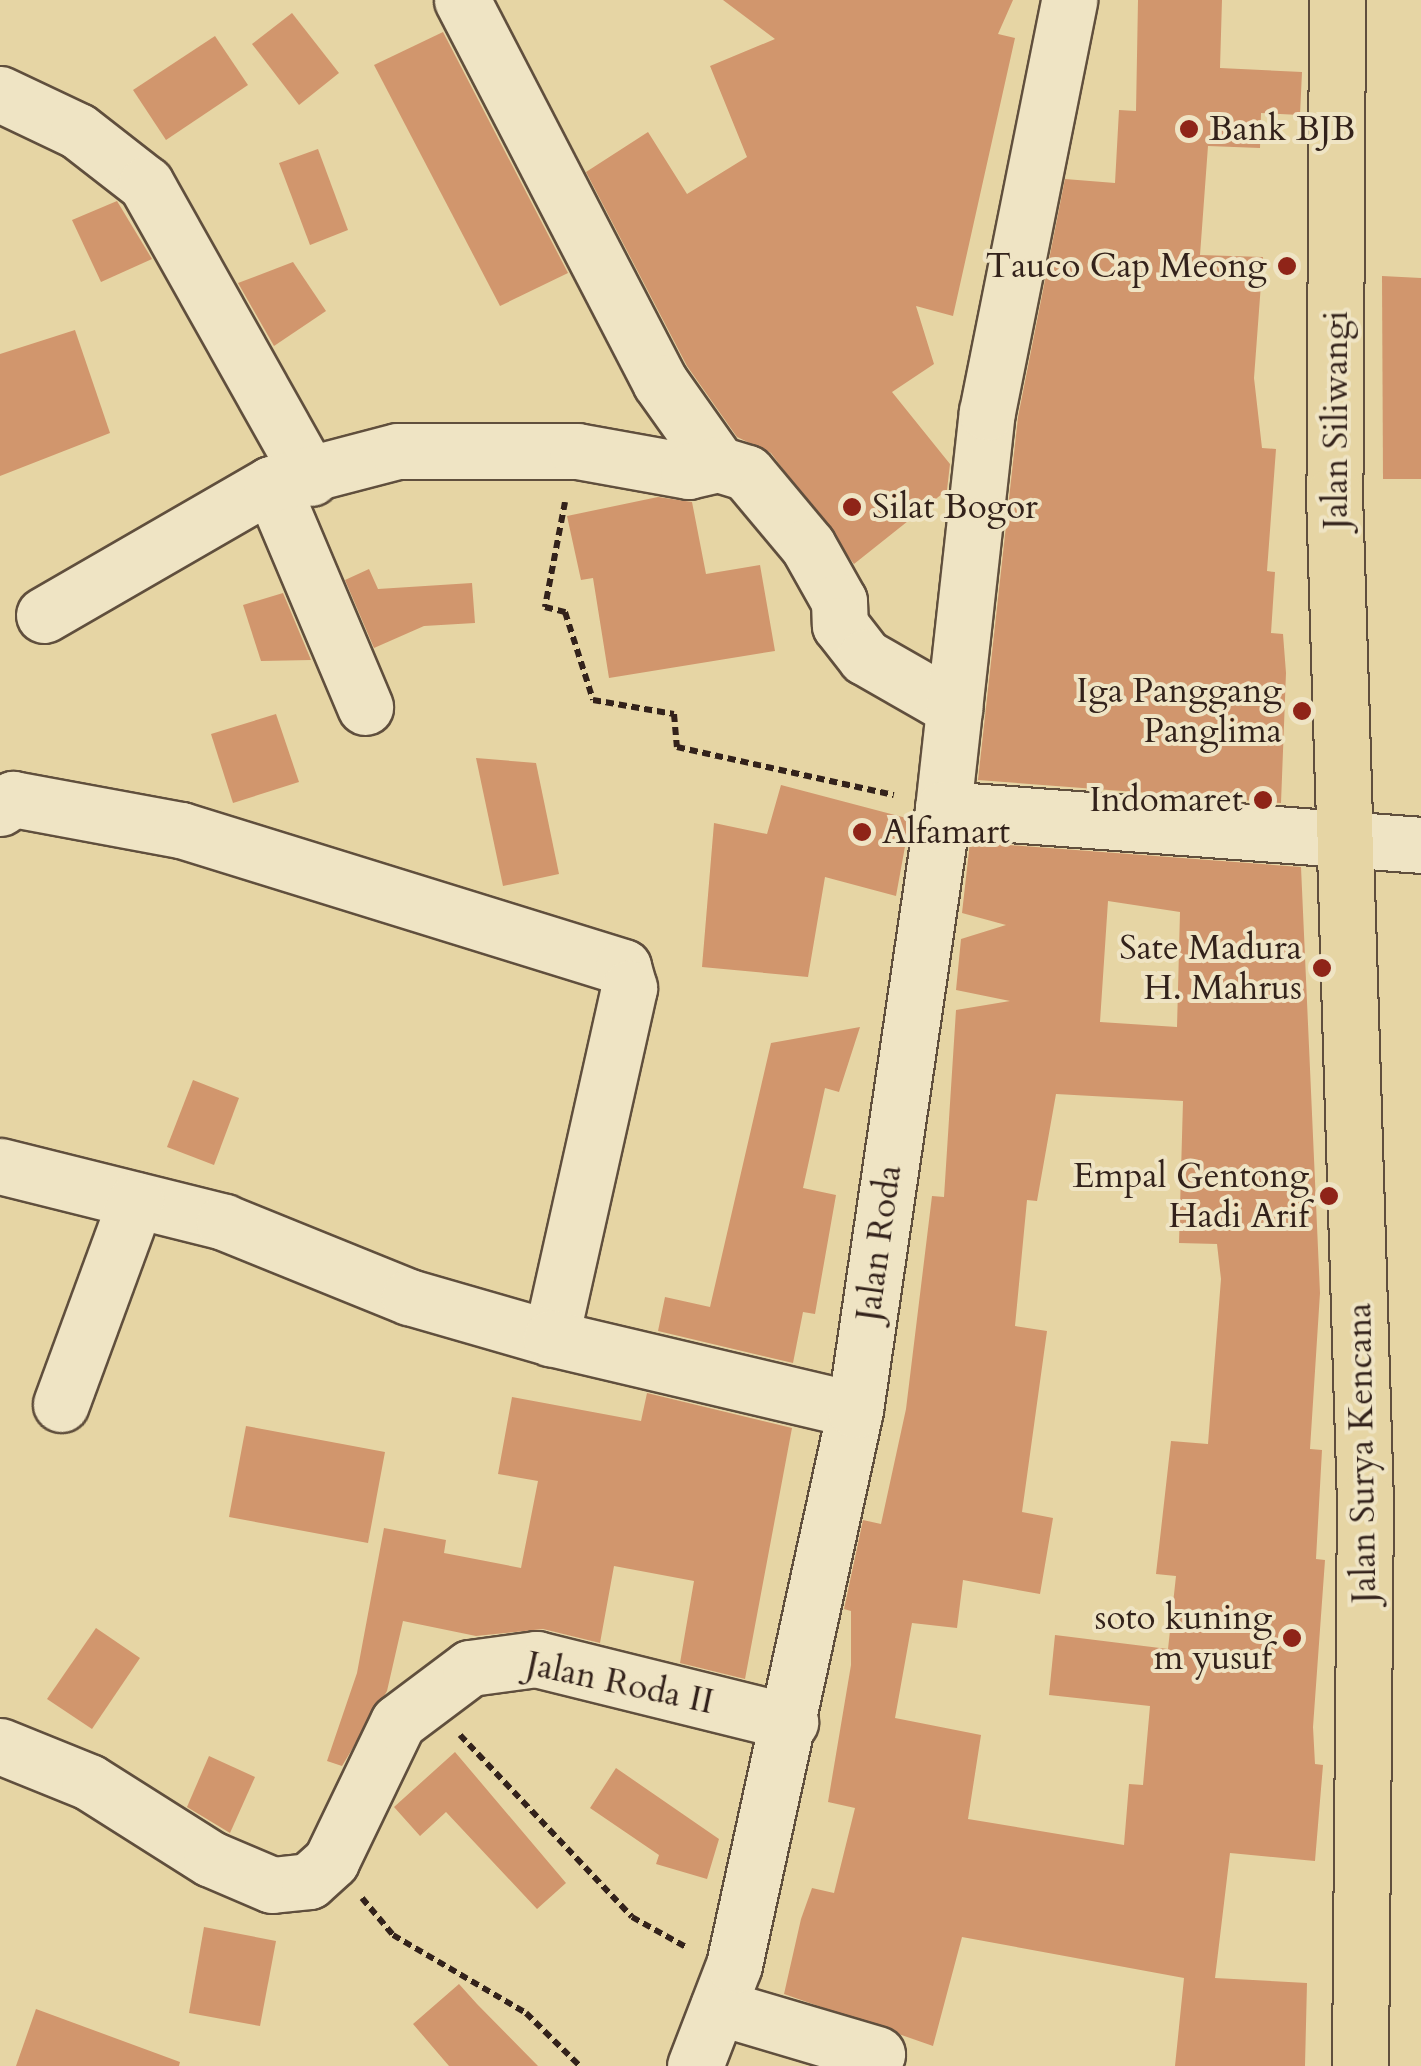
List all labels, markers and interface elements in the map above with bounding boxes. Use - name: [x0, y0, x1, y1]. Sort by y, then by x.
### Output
- place label: Bank BJB: [1209, 108, 1355, 150]
- marker: Bank BJB: [1178, 118, 1200, 140]
- place label: Tauco Cap Meong: [986, 245, 1267, 287]
- marker: Tauco Cap Meong: [1276, 255, 1298, 277]
- street label: Jalan Siliwangi: [1315, 311, 1357, 529]
- place label: Silat Bogor: [872, 486, 1038, 528]
- marker: Silat Bogor: [841, 496, 863, 518]
- place label: Iga Panggang Panglima: [1076, 670, 1282, 752]
- marker: Iga Panggang Panglima: [1291, 700, 1313, 722]
- place label: Indomaret: [1089, 779, 1243, 821]
- marker: Indomaret: [1252, 789, 1274, 811]
- place label: Alfamart: [882, 811, 1010, 853]
- marker: Alfamart: [851, 821, 873, 843]
- place label: Sate Madura H. Mahrus: [1119, 927, 1302, 1009]
- marker: Sate Madura H. Mahrus: [1311, 957, 1333, 979]
- place label: Empal Gentong Hadi Arif: [1073, 1155, 1309, 1237]
- street label: Jalan Roda: [847, 1162, 911, 1324]
- marker: Empal Gentong Hadi Arif: [1318, 1185, 1340, 1207]
- street label: Jalan Surya Kencana: [1338, 1302, 1386, 1604]
- place label: soto kuning m yusuf: [1095, 1597, 1272, 1679]
- marker: soto kuning m yusuf: [1281, 1627, 1303, 1649]
- street label: Jalan Roda II: [522, 1643, 718, 1723]

